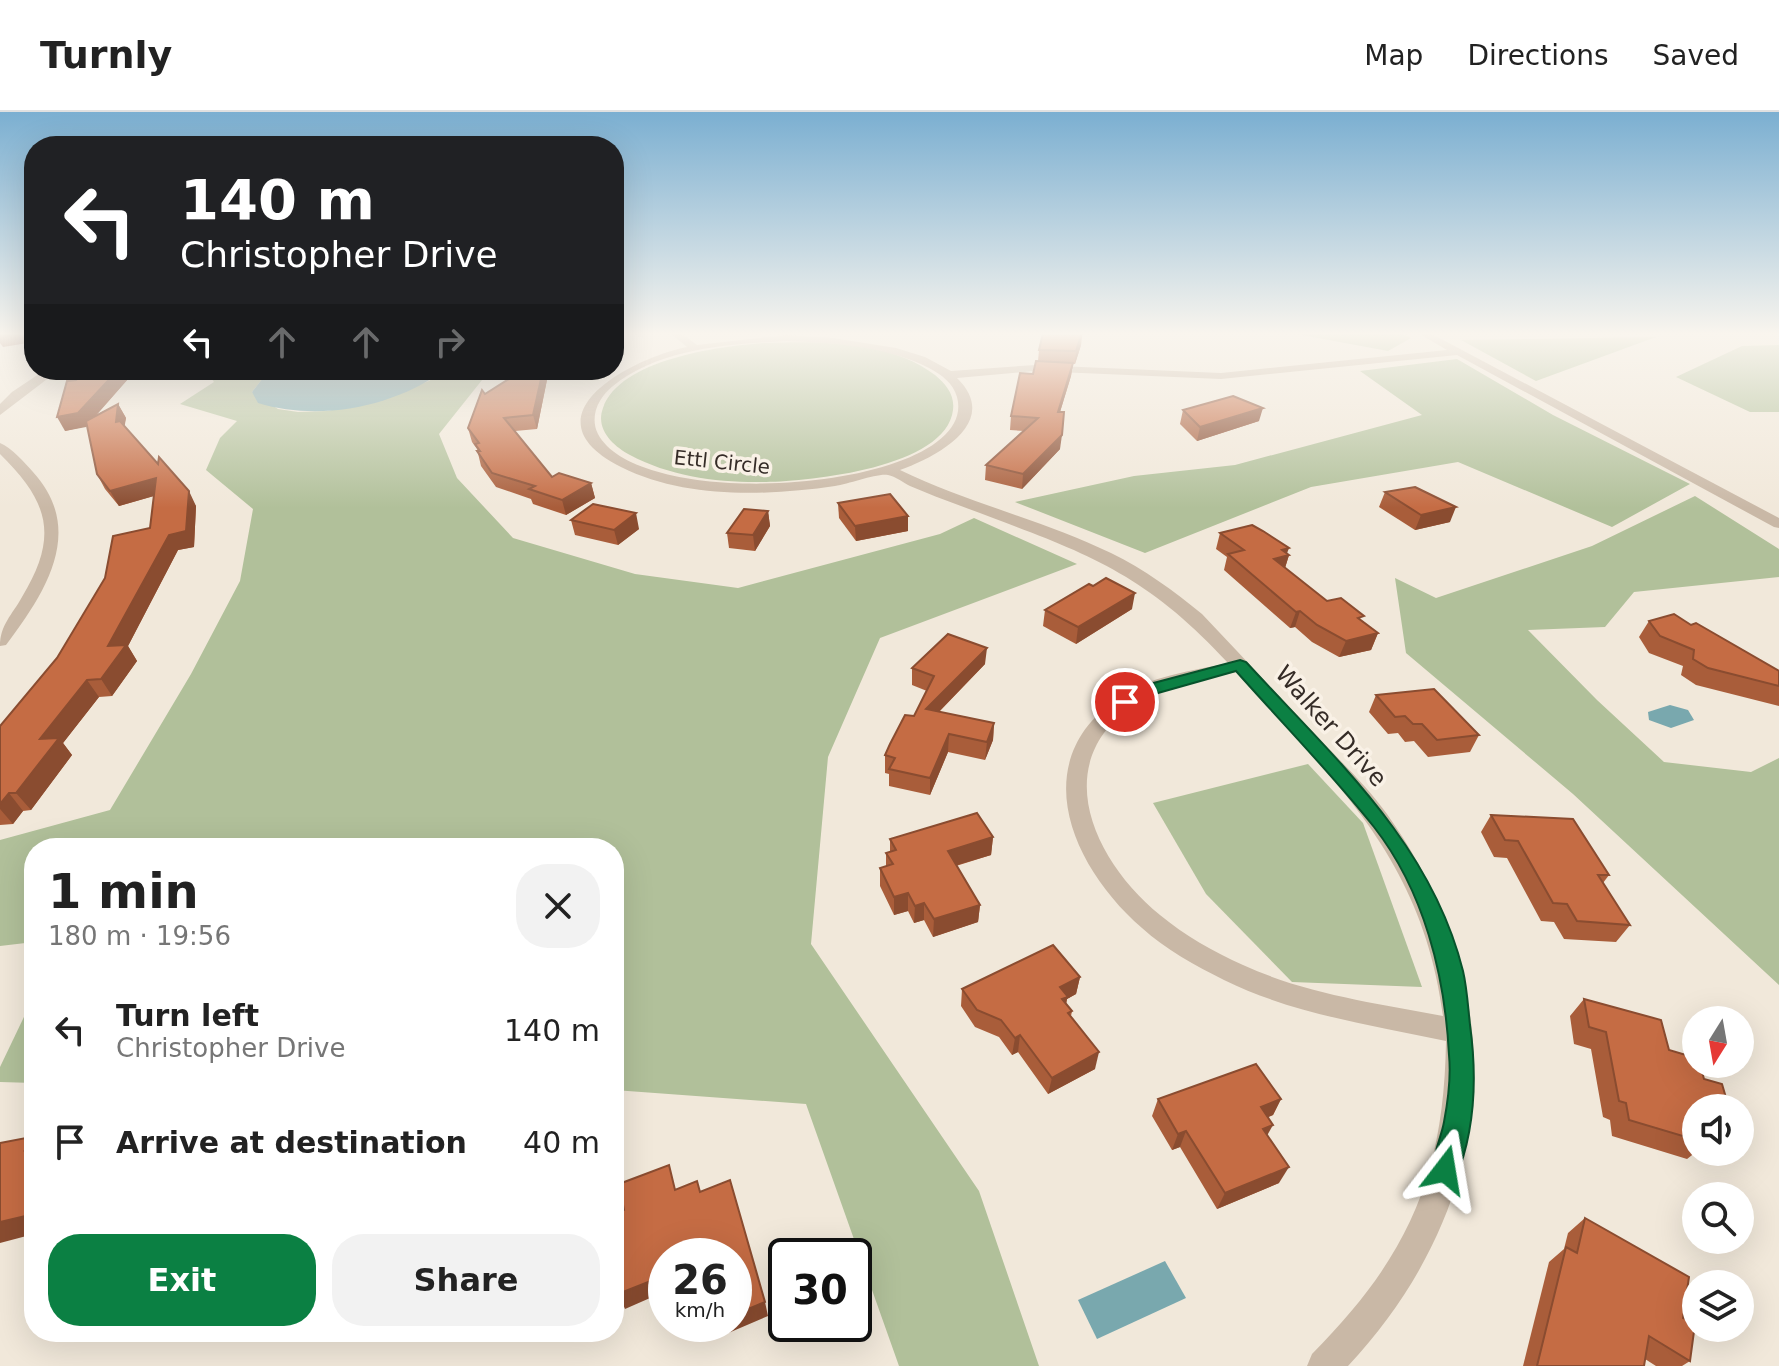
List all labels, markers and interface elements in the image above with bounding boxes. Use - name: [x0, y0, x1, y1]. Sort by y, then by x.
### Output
- text: Turnly: [40, 33, 172, 77]
- text: Map: [1364, 39, 1423, 72]
- text: Directions: [1467, 39, 1608, 72]
- text: Saved: [1652, 39, 1739, 72]
- text: 140 m: [180, 167, 375, 232]
- icon: left: [48, 168, 152, 272]
- text: Christopher Drive: [180, 234, 498, 275]
- icon: left: [176, 320, 220, 364]
- icon: ahead: [260, 320, 304, 364]
- icon: ahead: [344, 320, 388, 364]
- icon: right: [428, 320, 472, 364]
- street label: Ettl Circle: [673, 445, 771, 479]
- street label: Walker Drive: [1269, 660, 1393, 792]
- pin: [1091, 668, 1159, 736]
- icon: arrive: [1103, 680, 1147, 724]
- text: 1 min: [48, 863, 199, 919]
- button: close: [516, 864, 600, 948]
- text: 180 m · 19:56: [48, 921, 231, 951]
- text: Turn left: [116, 998, 259, 1033]
- north arrow: [1682, 1006, 1754, 1078]
- map controls: [1682, 1006, 1754, 1342]
- icon: left: [48, 1008, 92, 1052]
- text: 140 m: [504, 1013, 600, 1048]
- text: Christopher Drive: [116, 1033, 345, 1063]
- button: sound: [1682, 1094, 1754, 1166]
- icon: arrive: [48, 1120, 92, 1164]
- text: Arrive at destination: [116, 1125, 467, 1160]
- text: 40 m: [523, 1125, 600, 1160]
- position arrow: [1403, 1128, 1487, 1212]
- button: search: [1682, 1182, 1754, 1254]
- button: Exit: [48, 1234, 316, 1326]
- button: Share: [332, 1234, 600, 1326]
- speed limit sign: 30: [768, 1238, 872, 1342]
- text: 26: [672, 1257, 728, 1303]
- button: layers: [1682, 1270, 1754, 1342]
- text: km/h: [675, 1298, 725, 1322]

